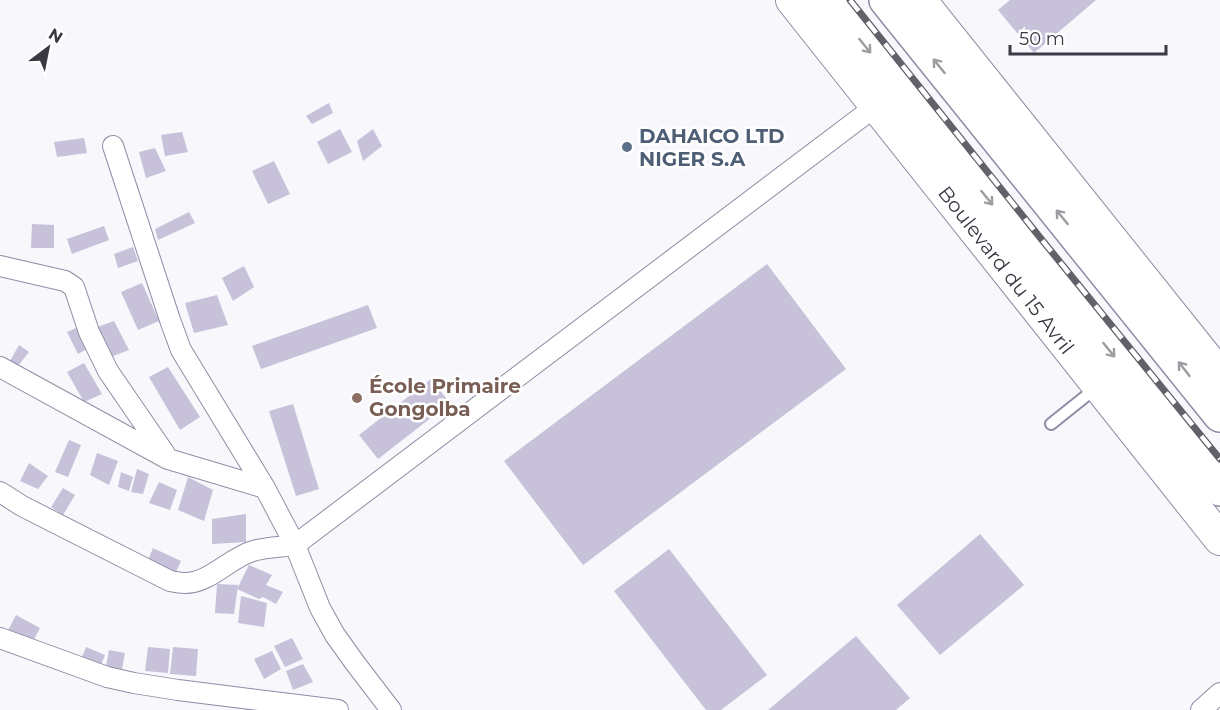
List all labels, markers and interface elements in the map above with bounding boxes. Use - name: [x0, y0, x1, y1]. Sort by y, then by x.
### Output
- north arrow: [18, 18, 78, 78]
- scale bar: [1010, 18, 1166, 56]
- text: N: [45, 24, 66, 47]
- text: 50 m: [1019, 28, 1065, 50]
- one-way arrow: [859, 37, 872, 53]
- one-way arrow: [933, 58, 946, 74]
- place label: DAHAICO LTD NIGER S.A: [639, 124, 785, 171]
- marker: DAHAICO LTD NIGER S.A: [620, 140, 634, 154]
- street label: Boulevard du 15 Avril: [933, 181, 1079, 359]
- one-way arrow: [981, 190, 994, 206]
- one-way arrow: [1055, 210, 1068, 226]
- one-way arrow: [1102, 342, 1115, 358]
- one-way arrow: [1177, 362, 1190, 378]
- place label: École Primaire Gongolba: [369, 374, 521, 421]
- marker: École Primaire Gongolba: [350, 391, 364, 405]

